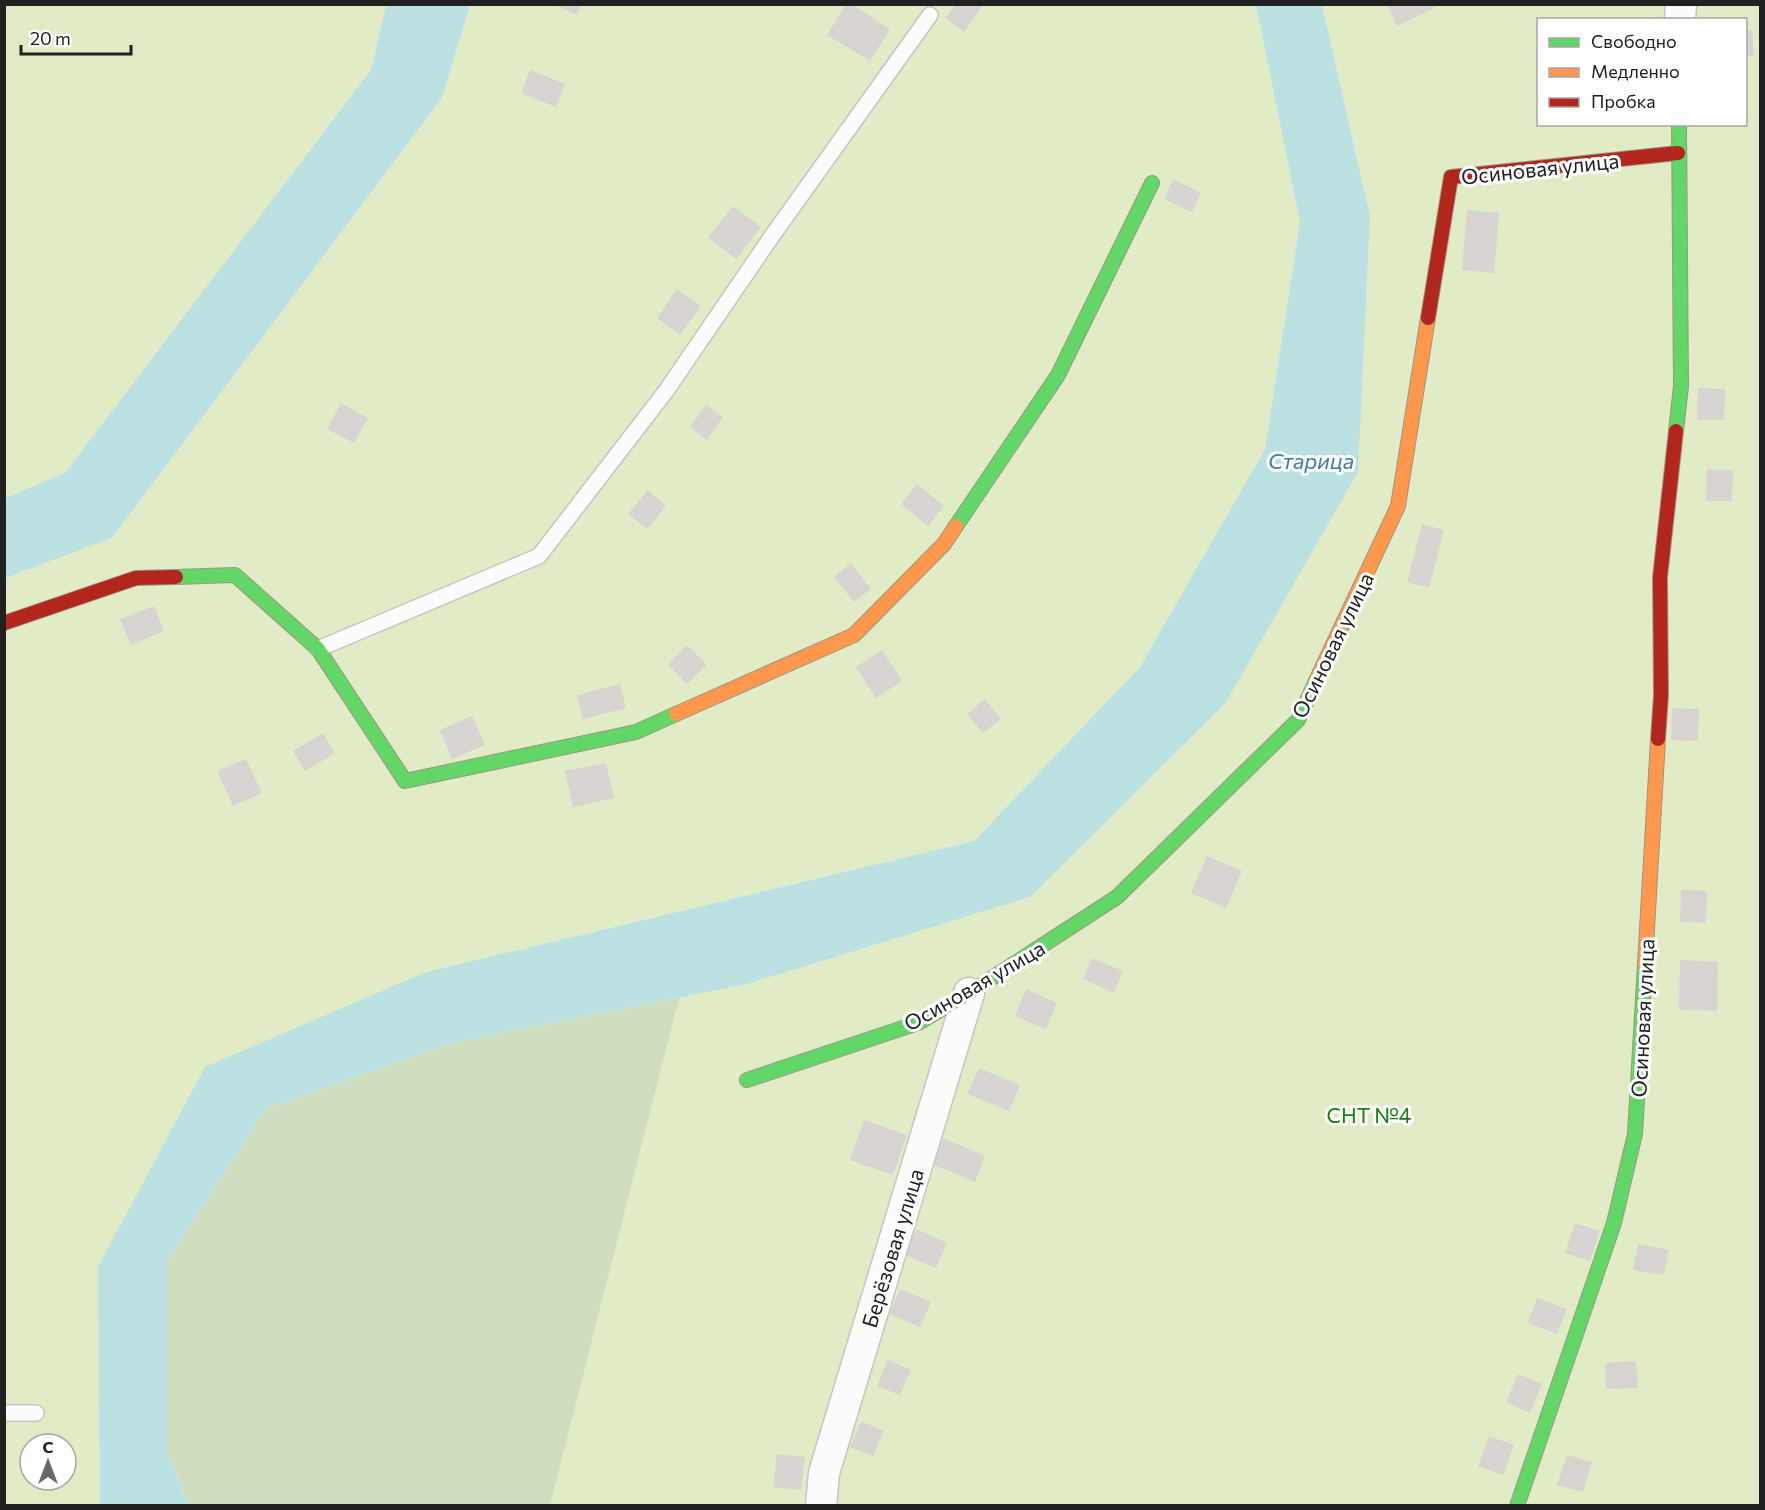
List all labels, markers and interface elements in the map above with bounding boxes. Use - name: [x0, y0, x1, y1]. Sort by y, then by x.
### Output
- scale bar: [21, 18, 130, 56]
- legend: [1537, 18, 1747, 126]
- text: 20 m: [30, 27, 71, 49]
- text: Свободно: [1591, 30, 1677, 52]
- text: Медленно: [1591, 60, 1680, 82]
- text: Пробка: [1591, 90, 1656, 112]
- street label: Осиновая улица: [1460, 147, 1620, 189]
- water label: Старица: [1268, 447, 1354, 474]
- street label: Осиновая улица: [1286, 568, 1378, 722]
- street label: Осиновая улица: [899, 935, 1049, 1035]
- street label: Осиновая улица: [1625, 938, 1659, 1098]
- park label: СНТ №4: [1327, 1102, 1412, 1127]
- street label: Берёзовая улица: [856, 1166, 928, 1330]
- north arrow: [18, 1432, 78, 1492]
- text: С: [43, 1437, 54, 1456]

